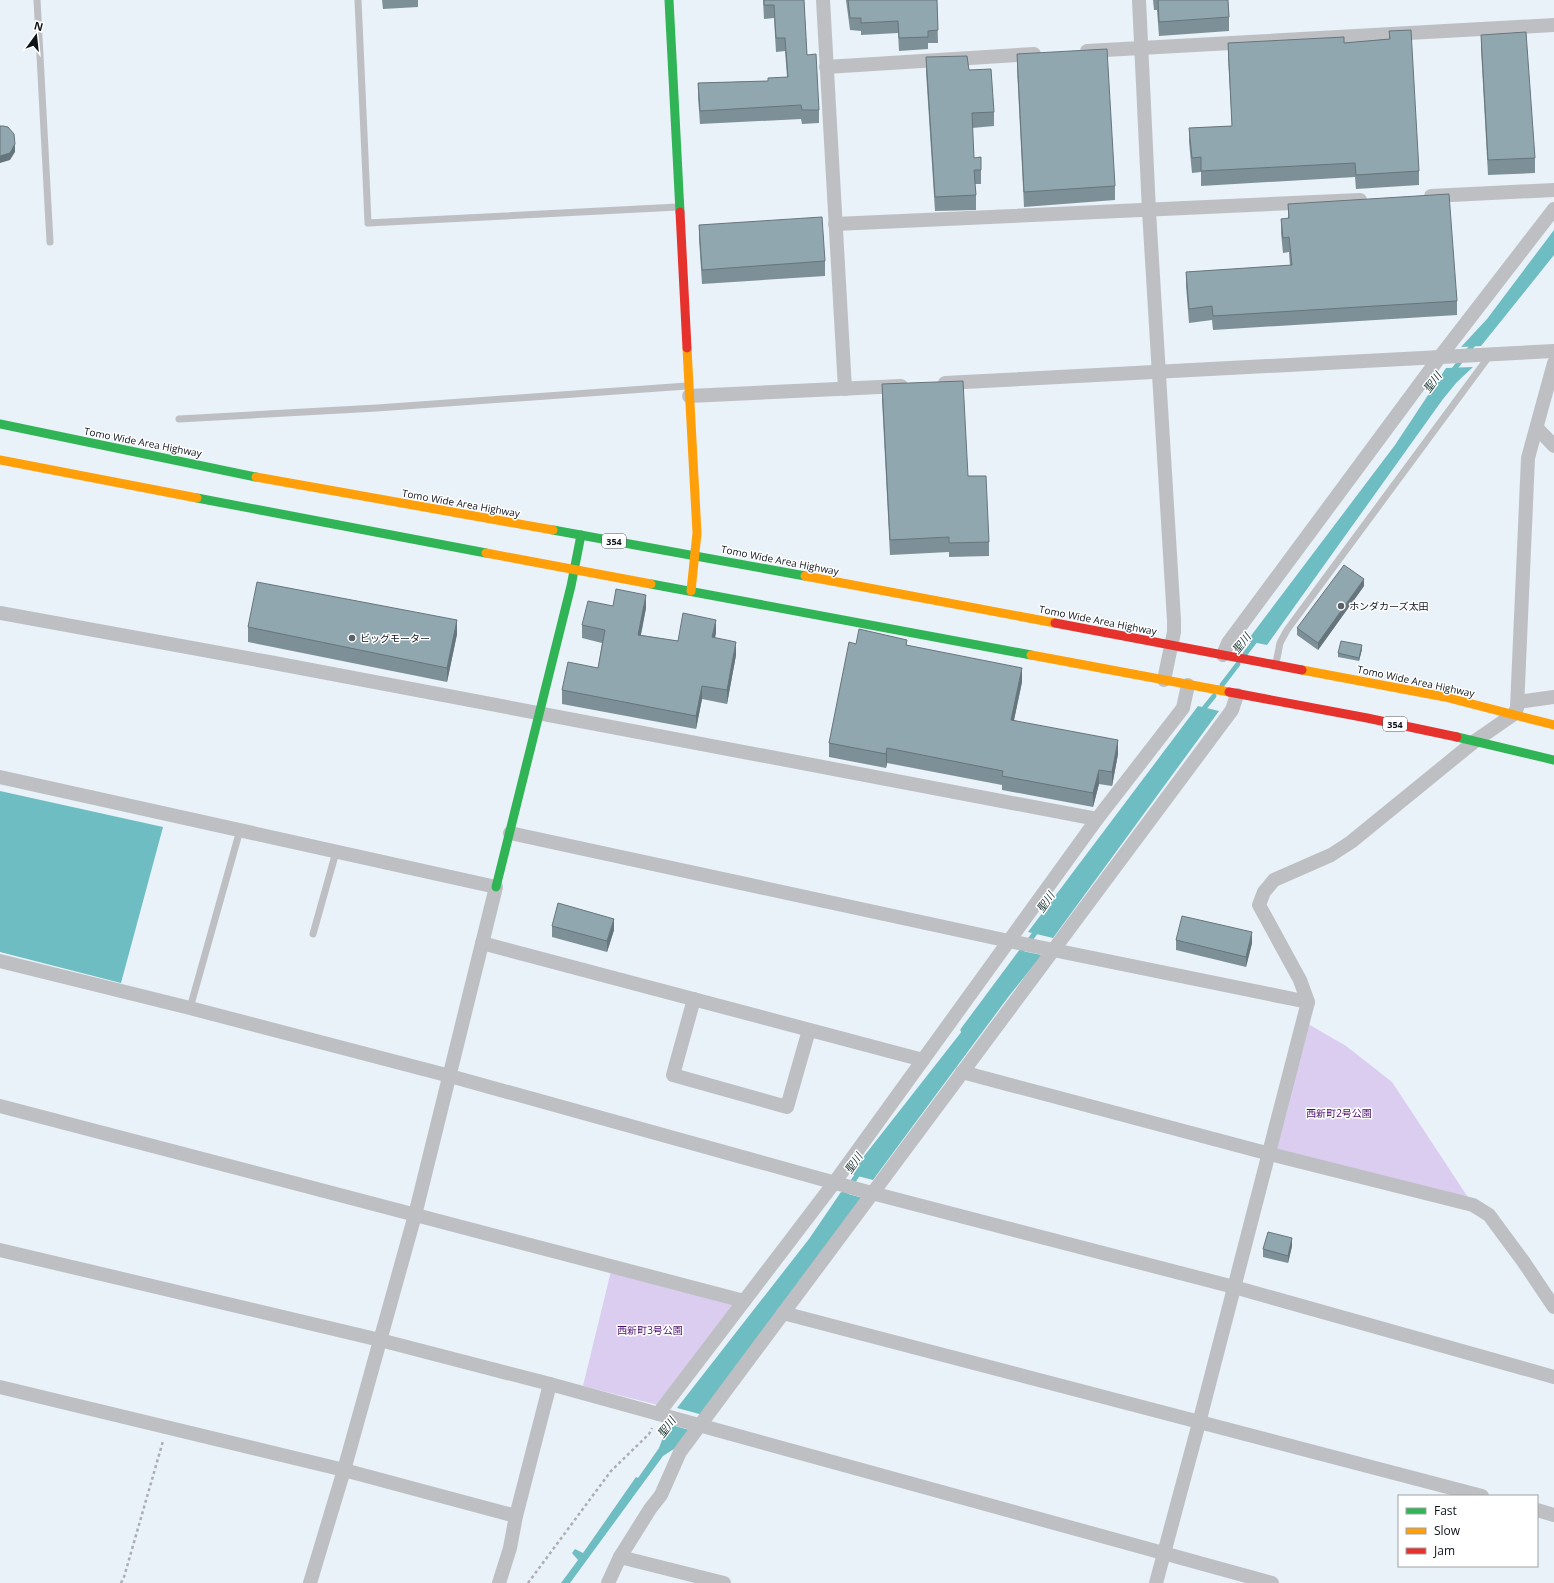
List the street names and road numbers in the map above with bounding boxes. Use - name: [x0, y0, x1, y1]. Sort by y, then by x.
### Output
- street label: Tomo Wide Area Highway: [83, 424, 204, 460]
- street label: Tomo Wide Area Highway: [401, 486, 522, 520]
- road number: 354: [602, 534, 626, 548]
- street label: Tomo Wide Area Highway: [720, 542, 841, 578]
- street label: Tomo Wide Area Highway: [1038, 602, 1159, 638]
- street label: Tomo Wide Area Highway: [1356, 662, 1477, 700]
- road number: 354: [1383, 717, 1407, 731]

